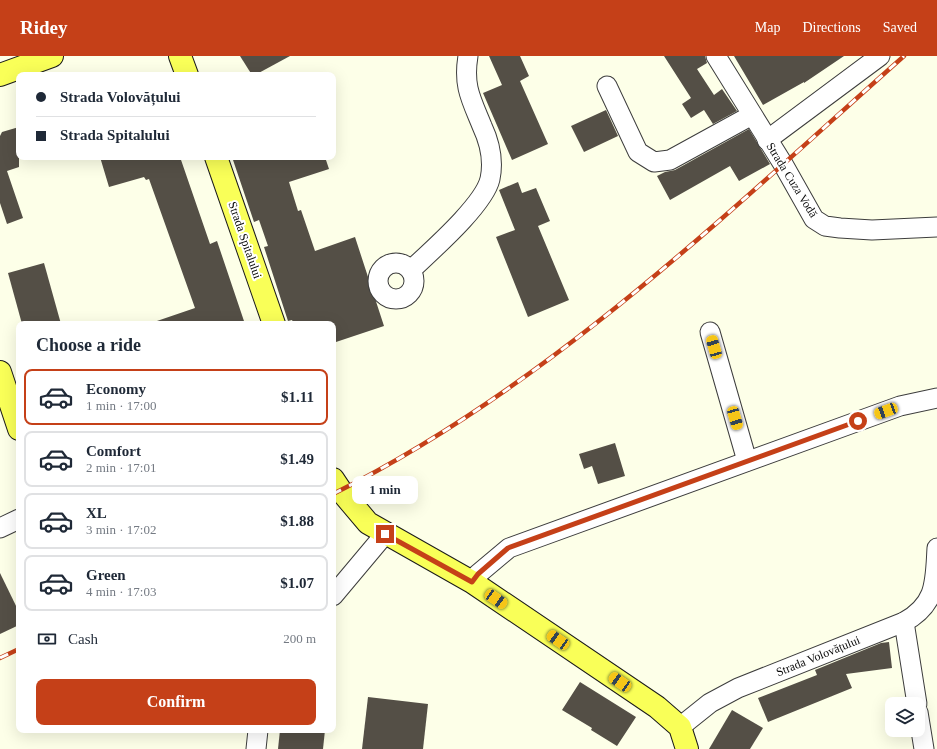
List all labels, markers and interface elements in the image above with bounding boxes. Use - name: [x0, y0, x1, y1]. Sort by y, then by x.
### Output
- text: Ridey: [20, 17, 68, 38]
- text: Map: [755, 20, 780, 35]
- text: Directions: [802, 20, 861, 35]
- text: Saved: [883, 20, 917, 35]
- text: Strada Volovățului: [60, 89, 180, 105]
- text: Strada Spitalului: [60, 127, 170, 143]
- street label: Strada Cuza Vodă: [763, 140, 821, 221]
- street label: Strada Spitalului: [225, 200, 265, 281]
- car: [705, 334, 723, 360]
- text: Choose a ride: [36, 335, 141, 355]
- icon: car: [38, 379, 74, 415]
- text: Economy: [86, 381, 146, 397]
- text: $1.11: [281, 389, 314, 405]
- text: 1 min · 17:00: [86, 398, 156, 413]
- car: [873, 401, 899, 421]
- car: [726, 405, 744, 431]
- route start: [849, 412, 867, 430]
- icon: car: [38, 441, 74, 477]
- text: Comfort: [86, 443, 141, 459]
- text: $1.49: [280, 451, 314, 467]
- text: 2 min · 17:01: [86, 460, 156, 475]
- callout: 1 min: [352, 476, 418, 504]
- text: 1 min: [369, 482, 401, 497]
- icon: car: [38, 503, 74, 539]
- text: XL: [86, 505, 107, 521]
- text: $1.88: [280, 513, 314, 529]
- text: 3 min · 17:02: [86, 522, 156, 537]
- route end: [376, 525, 394, 543]
- icon: car: [38, 565, 74, 601]
- text: Green: [86, 567, 126, 583]
- text: $1.07: [280, 575, 314, 591]
- text: 4 min · 17:03: [86, 584, 156, 599]
- car: [483, 587, 509, 611]
- icon: cash: [36, 628, 58, 650]
- car: [545, 628, 571, 652]
- text: Cash: [68, 631, 98, 647]
- text: 200 m: [283, 631, 316, 646]
- street label: Strada Volovățului: [774, 633, 863, 679]
- car: [607, 670, 633, 694]
- button: Confirm: [36, 679, 316, 725]
- map controls: [885, 697, 925, 737]
- button: layers: [885, 697, 925, 737]

